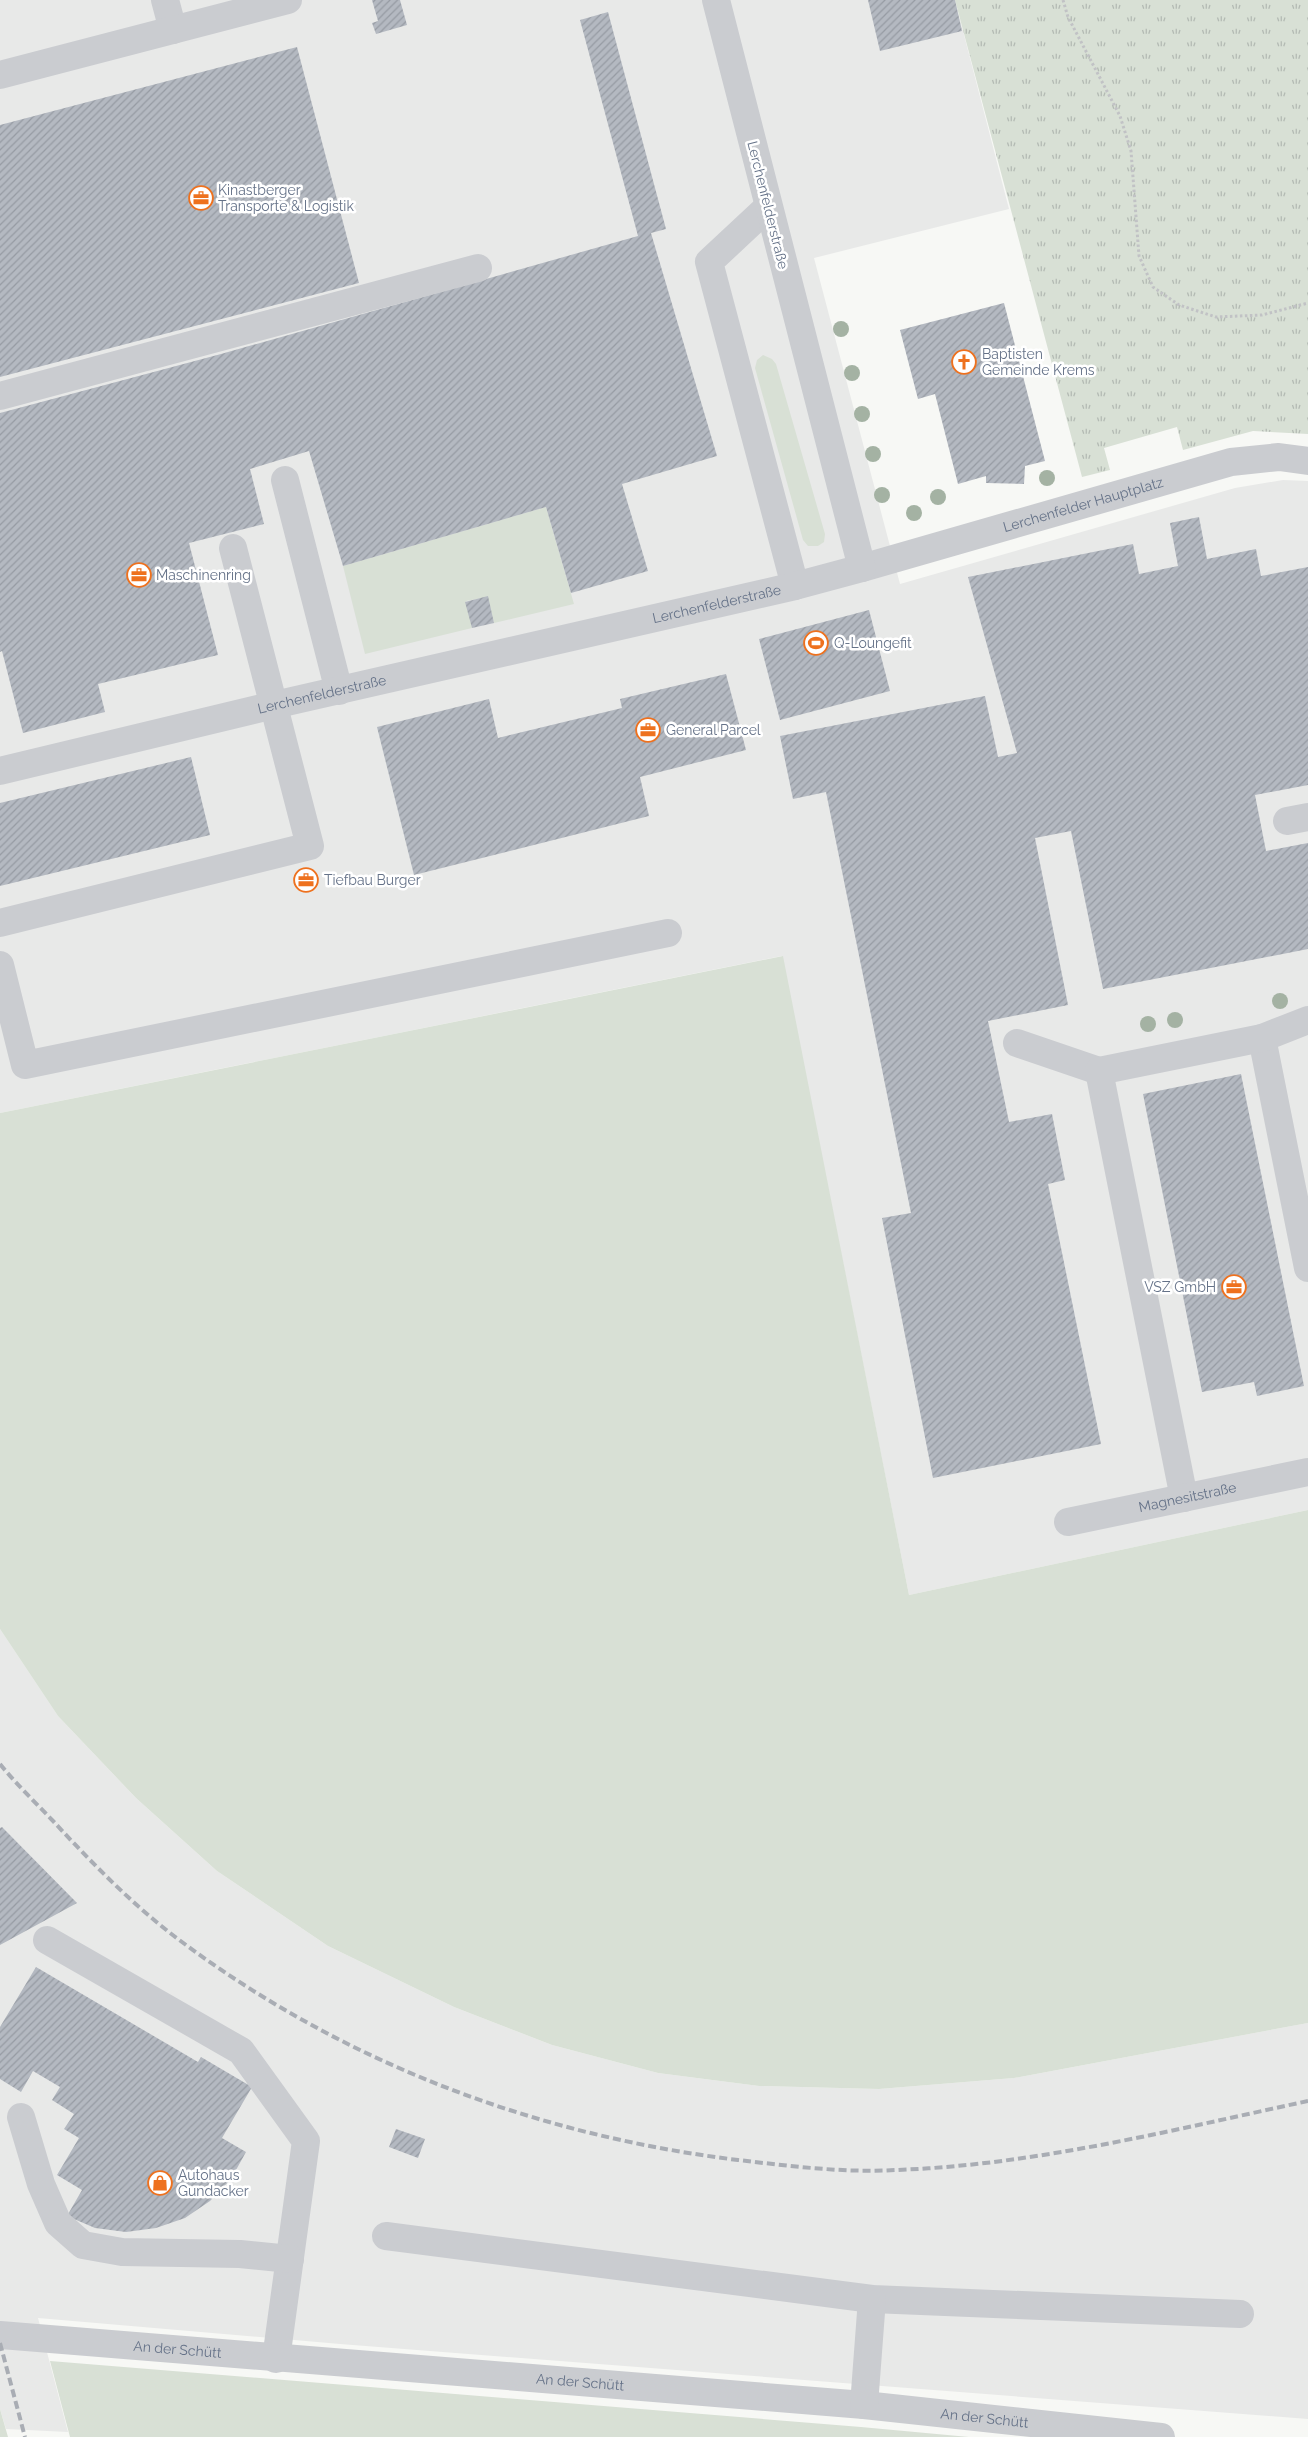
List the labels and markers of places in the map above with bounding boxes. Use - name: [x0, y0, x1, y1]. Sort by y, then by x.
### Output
- place label: Kinastberger Transporte & Logistik: [218, 182, 354, 214]
- office icon: Kinastberger Transporte & Logistik: [188, 185, 214, 211]
- place label: Baptisten Gemeinde Krems: [982, 346, 1095, 378]
- church icon: Baptisten Gemeinde Krems: [951, 349, 977, 375]
- office icon: Maschinenring: [126, 562, 152, 588]
- place label: Maschinenring: [156, 567, 251, 583]
- sports icon: Q-Loungefit: [803, 630, 829, 656]
- place label: Q-Loungefit: [834, 635, 912, 651]
- office icon: General Parcel: [635, 717, 661, 743]
- place label: General Parcel: [666, 722, 761, 738]
- office icon: Tiefbau Burger: [293, 867, 319, 893]
- place label: Tiefbau Burger: [324, 872, 421, 888]
- office icon: VSZ GmbH: [1221, 1274, 1247, 1300]
- place label: VSZ GmbH: [1144, 1279, 1216, 1295]
- place label: Autohaus Gundacker: [178, 2167, 249, 2199]
- shop icon: Autohaus Gundacker: [147, 2170, 173, 2196]

